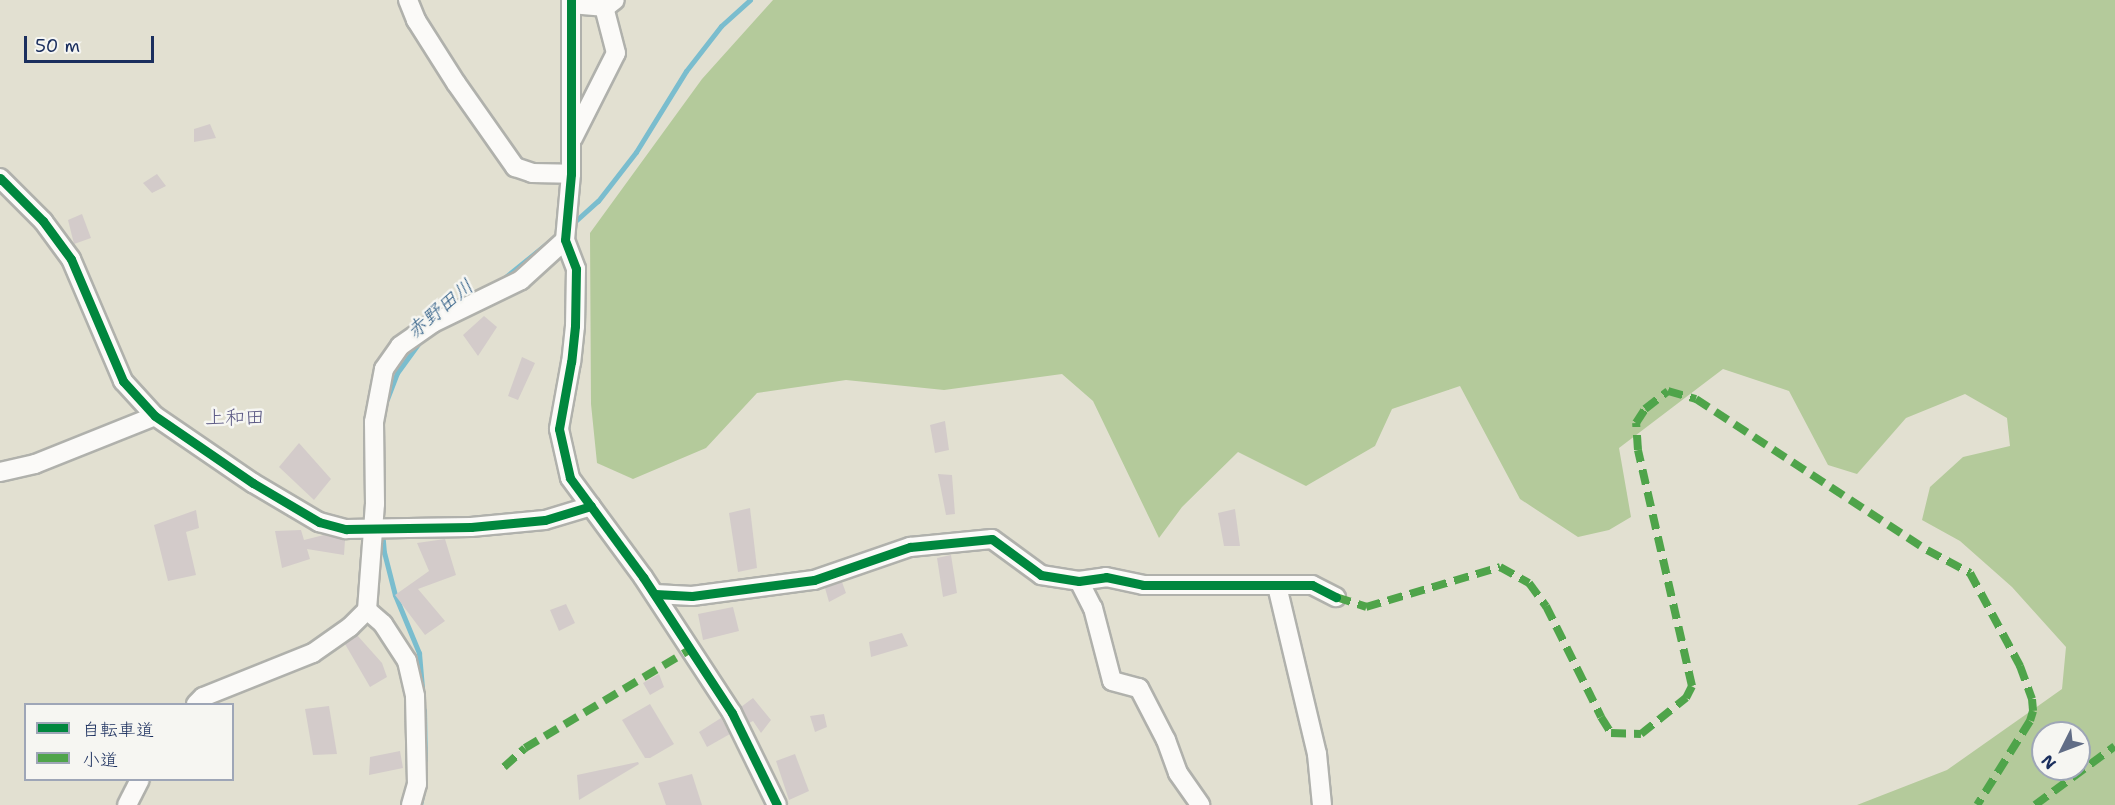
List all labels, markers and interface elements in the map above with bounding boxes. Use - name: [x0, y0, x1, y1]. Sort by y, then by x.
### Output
- scale bar: [27, 24, 158, 62]
- text: 50 m: [35, 34, 80, 58]
- water label: 赤野田川: [402, 274, 478, 344]
- district label: 上和田: [205, 405, 265, 429]
- legend: [24, 703, 234, 781]
- text: 自転車道: [82, 718, 154, 742]
- north arrow: [2031, 721, 2091, 781]
- text: 小道: [82, 748, 118, 772]
- text: N: [2037, 750, 2061, 774]

